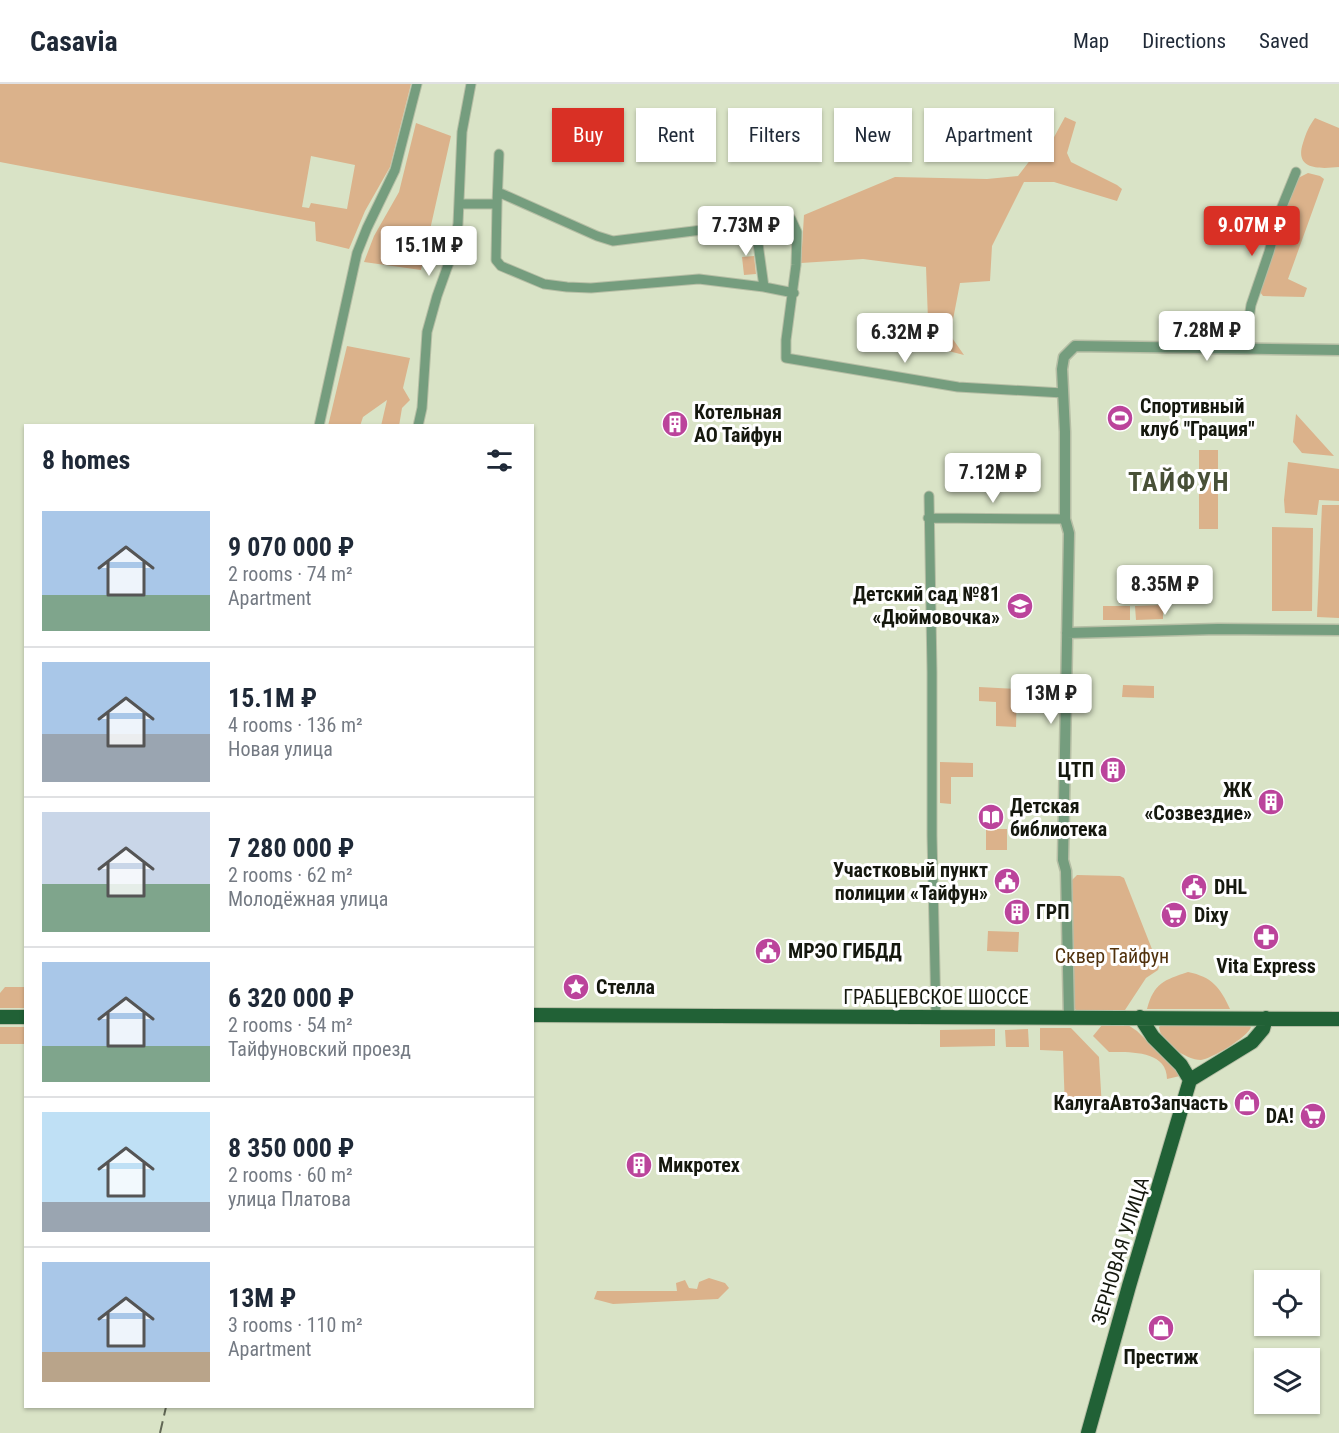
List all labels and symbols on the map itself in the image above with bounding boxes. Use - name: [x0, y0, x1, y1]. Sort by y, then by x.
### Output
- pin: 7.73M ₽: [691, 206, 801, 257]
- pin: 9.07M ₽: [1197, 206, 1307, 257]
- pin: 15.1M ₽: [374, 226, 484, 277]
- pin: 7.28M ₽: [1152, 311, 1262, 362]
- pin: 6.32M ₽: [850, 313, 960, 364]
- place label: Спортивный клуб "Грация": [1140, 394, 1255, 441]
- place label: Котельная АО Тайфун: [694, 400, 782, 447]
- sports icon: Спортивный клуб "Грация": [1105, 403, 1135, 433]
- building icon: Котельная АО Тайфун: [660, 409, 690, 439]
- pin: 7.12M ₽: [938, 453, 1048, 504]
- district label: ТАЙФУН: [1128, 467, 1230, 497]
- pin: 8.35M ₽: [1110, 565, 1220, 616]
- place label: Детский сад №81 «Дюймовочка»: [853, 582, 1000, 629]
- school or university icon: Детский сад №81 «Дюймовочка»: [1005, 591, 1035, 621]
- pin: 13M ₽: [1009, 674, 1093, 725]
- building icon: ЦТП: [1098, 755, 1128, 785]
- place label: ЦТП: [1058, 758, 1094, 782]
- place label: ЖК «Созвездие»: [1144, 778, 1253, 825]
- building icon: ЖК «Созвездие»: [1256, 787, 1286, 817]
- place label: Детская библиотека: [1010, 794, 1107, 841]
- library icon: Детская библиотека: [976, 802, 1006, 832]
- place label: Участковый пункт полиции «Тайфун»: [833, 858, 988, 905]
- public building icon: Участковый пункт полиции «Тайфун»: [992, 866, 1022, 896]
- public building icon: DHL: [1179, 872, 1209, 902]
- place label: DHL: [1214, 875, 1248, 899]
- building icon: ГРП: [1002, 897, 1032, 927]
- place label: ГРП: [1036, 900, 1069, 924]
- supermarket icon: Dixy: [1159, 900, 1189, 930]
- place label: Dixy: [1194, 903, 1228, 927]
- pharmacy icon: Vita Express: [1251, 922, 1281, 952]
- public building icon: МРЭО ГИБДД: [753, 936, 783, 966]
- place label: МРЭО ГИБДД: [788, 939, 902, 963]
- park label: Сквер Тайфун: [1055, 944, 1169, 968]
- place label: Vita Express: [1216, 954, 1316, 978]
- place icon: Стелла: [561, 972, 591, 1002]
- place label: Стелла: [596, 975, 655, 999]
- street label: ГРАБЦЕВСКОЕ ШОССЕ: [843, 985, 1029, 1009]
- shop icon: КалугаАвтоЗапчасть: [1232, 1088, 1262, 1118]
- place label: КалугаАвтоЗапчасть: [1053, 1091, 1228, 1115]
- supermarket icon: DA!: [1298, 1101, 1328, 1131]
- place label: DA!: [1266, 1104, 1294, 1128]
- building icon: Микротех: [624, 1150, 654, 1180]
- place label: Микротех: [658, 1153, 740, 1177]
- street label: ЗЕРНОВАЯ УЛИЦА: [1086, 1174, 1154, 1328]
- shop icon: Престиж: [1146, 1313, 1176, 1343]
- place label: Престиж: [1123, 1345, 1199, 1369]

